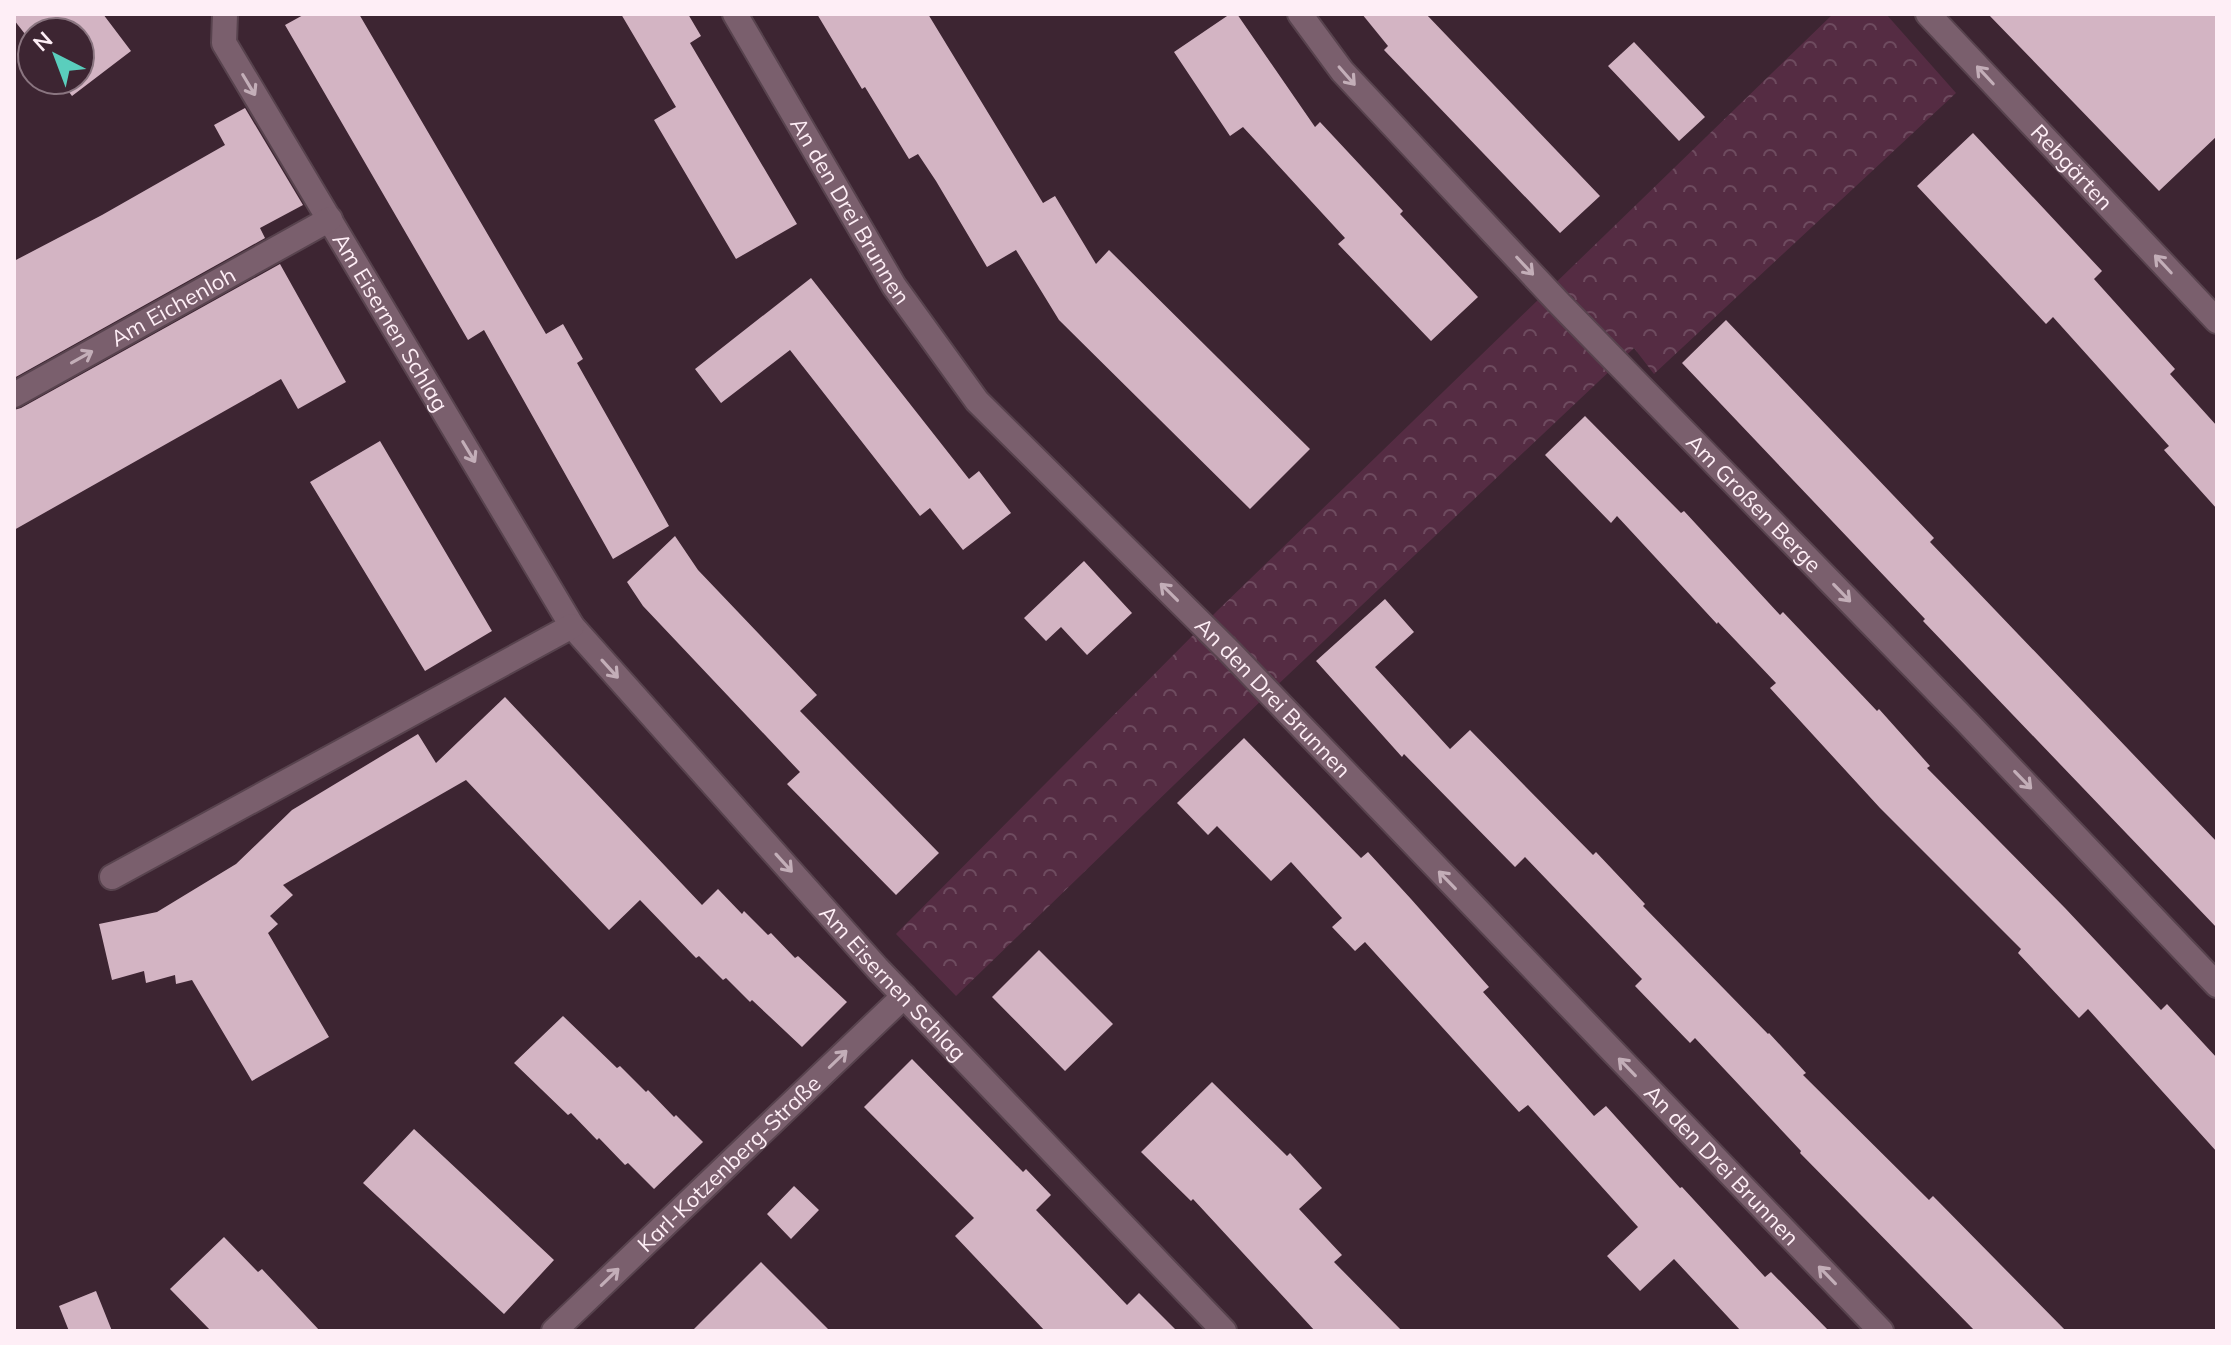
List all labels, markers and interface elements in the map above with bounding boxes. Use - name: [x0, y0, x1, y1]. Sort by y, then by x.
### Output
- north arrow: [16, 16, 96, 96]
- text: N: [27, 25, 58, 57]
- one-way arrow: [1976, 65, 1995, 85]
- one-way arrow: [1338, 66, 1356, 86]
- one-way arrow: [241, 73, 257, 96]
- street label: An den Drei Brunnen: [784, 112, 917, 310]
- street label: Rebgärten: [2025, 118, 2119, 216]
- street label: Am Eisernen Schlag: [326, 228, 455, 416]
- one-way arrow: [2155, 255, 2173, 275]
- one-way arrow: [1515, 256, 1534, 276]
- street label: Am Eichenloh: [106, 260, 240, 352]
- one-way arrow: [70, 349, 93, 365]
- street label: Am Großen Berge: [1680, 428, 1828, 578]
- one-way arrow: [461, 440, 477, 463]
- one-way arrow: [1160, 583, 1179, 602]
- one-way arrow: [1832, 583, 1851, 602]
- street label: An den Drei Brunnen: [1189, 611, 1357, 784]
- one-way arrow: [601, 659, 619, 679]
- one-way arrow: [2013, 770, 2031, 790]
- one-way arrow: [774, 853, 792, 873]
- one-way arrow: [1438, 870, 1457, 890]
- street label: Am Eisernen Schlag: [813, 899, 972, 1067]
- one-way arrow: [828, 1049, 848, 1068]
- one-way arrow: [1618, 1058, 1637, 1077]
- street label: Karl-Kotzenberg-Straße: [631, 1069, 826, 1258]
- street label: An den Drei Brunnen: [1638, 1079, 1805, 1251]
- one-way arrow: [1817, 1265, 1836, 1285]
- one-way arrow: [599, 1268, 619, 1286]

